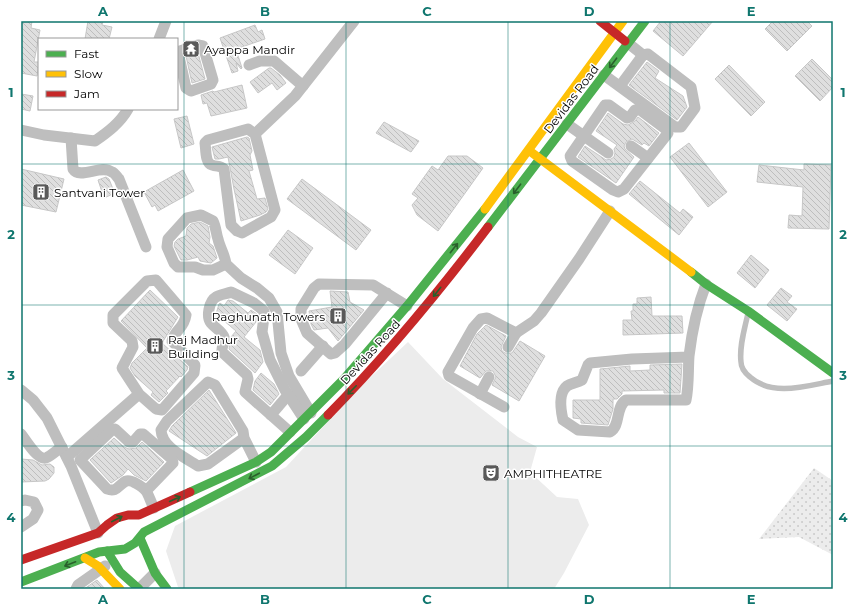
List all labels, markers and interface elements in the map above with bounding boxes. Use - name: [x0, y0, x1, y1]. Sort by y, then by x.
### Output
- text: A: [97, 3, 109, 19]
- text: B: [260, 3, 270, 19]
- text: C: [422, 3, 432, 19]
- text: D: [584, 3, 595, 19]
- text: E: [747, 3, 756, 19]
- legend: [38, 38, 178, 110]
- temple icon: Ayappa Mandir: [181, 39, 201, 59]
- place label: Ayappa Mandir: [204, 42, 295, 57]
- text: Fast: [74, 46, 99, 61]
- one-way arrow: [609, 57, 617, 68]
- street label: Devidas Road: [540, 62, 602, 136]
- text: Slow: [74, 66, 103, 81]
- text: 1: [8, 84, 14, 100]
- text: 1: [840, 84, 846, 100]
- text: Jam: [73, 86, 100, 101]
- building icon: Santvani Tower: [31, 182, 51, 202]
- one-way arrow: [512, 184, 521, 195]
- place label: Santvani Tower: [54, 185, 145, 200]
- text: 2: [7, 226, 15, 242]
- text: 2: [839, 226, 847, 242]
- one-way arrow: [450, 242, 459, 253]
- one-way arrow: [432, 286, 441, 297]
- building icon: Raghunath Towers: [328, 306, 348, 326]
- place label: Raghunath Towers: [212, 309, 325, 324]
- street label: Devidas Road: [337, 316, 403, 388]
- place label: Raj Madhur Building: [168, 332, 238, 361]
- building icon: Raj Madhur Building: [145, 336, 165, 356]
- text: 3: [6, 367, 15, 383]
- text: 3: [838, 367, 847, 383]
- one-way arrow: [347, 385, 357, 395]
- theatre icon: AMPHITHEATRE: [481, 463, 501, 483]
- place label: AMPHITHEATRE: [504, 466, 602, 481]
- one-way arrow: [249, 472, 261, 480]
- one-way arrow: [168, 495, 180, 502]
- text: 4: [7, 509, 16, 525]
- text: 4: [839, 509, 848, 525]
- one-way arrow: [111, 515, 123, 522]
- one-way arrow: [64, 560, 76, 568]
- text: A: [97, 591, 109, 607]
- text: B: [260, 591, 270, 607]
- text: C: [422, 591, 432, 607]
- text: D: [584, 591, 595, 607]
- text: E: [747, 591, 756, 607]

